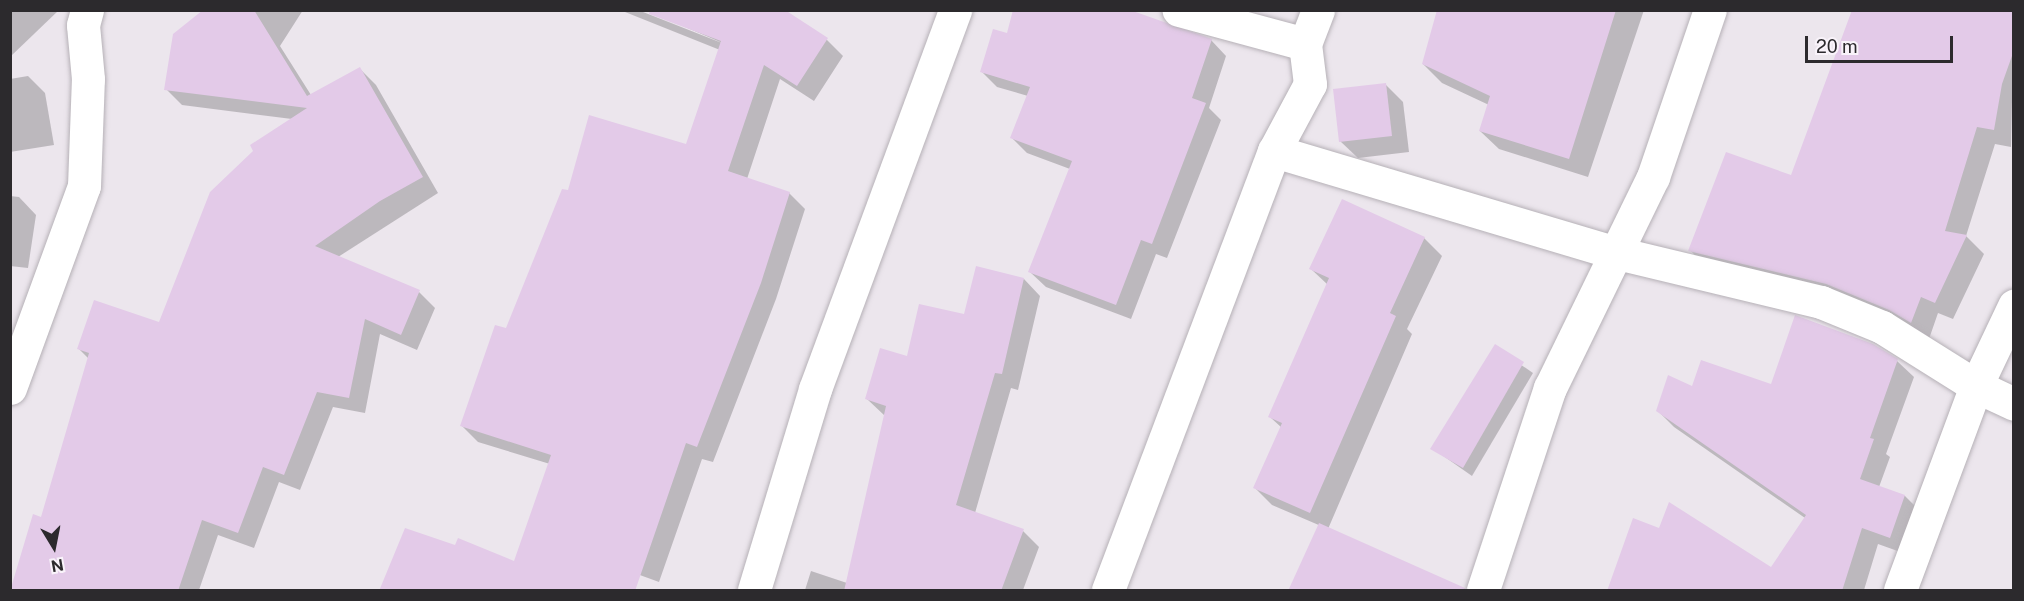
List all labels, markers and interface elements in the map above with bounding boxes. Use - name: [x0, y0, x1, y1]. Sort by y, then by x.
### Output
- scale bar: [1808, 24, 1956, 62]
- text: 20 m: [1816, 36, 1858, 57]
- north arrow: [24, 517, 84, 577]
- text: N: [49, 555, 65, 576]

